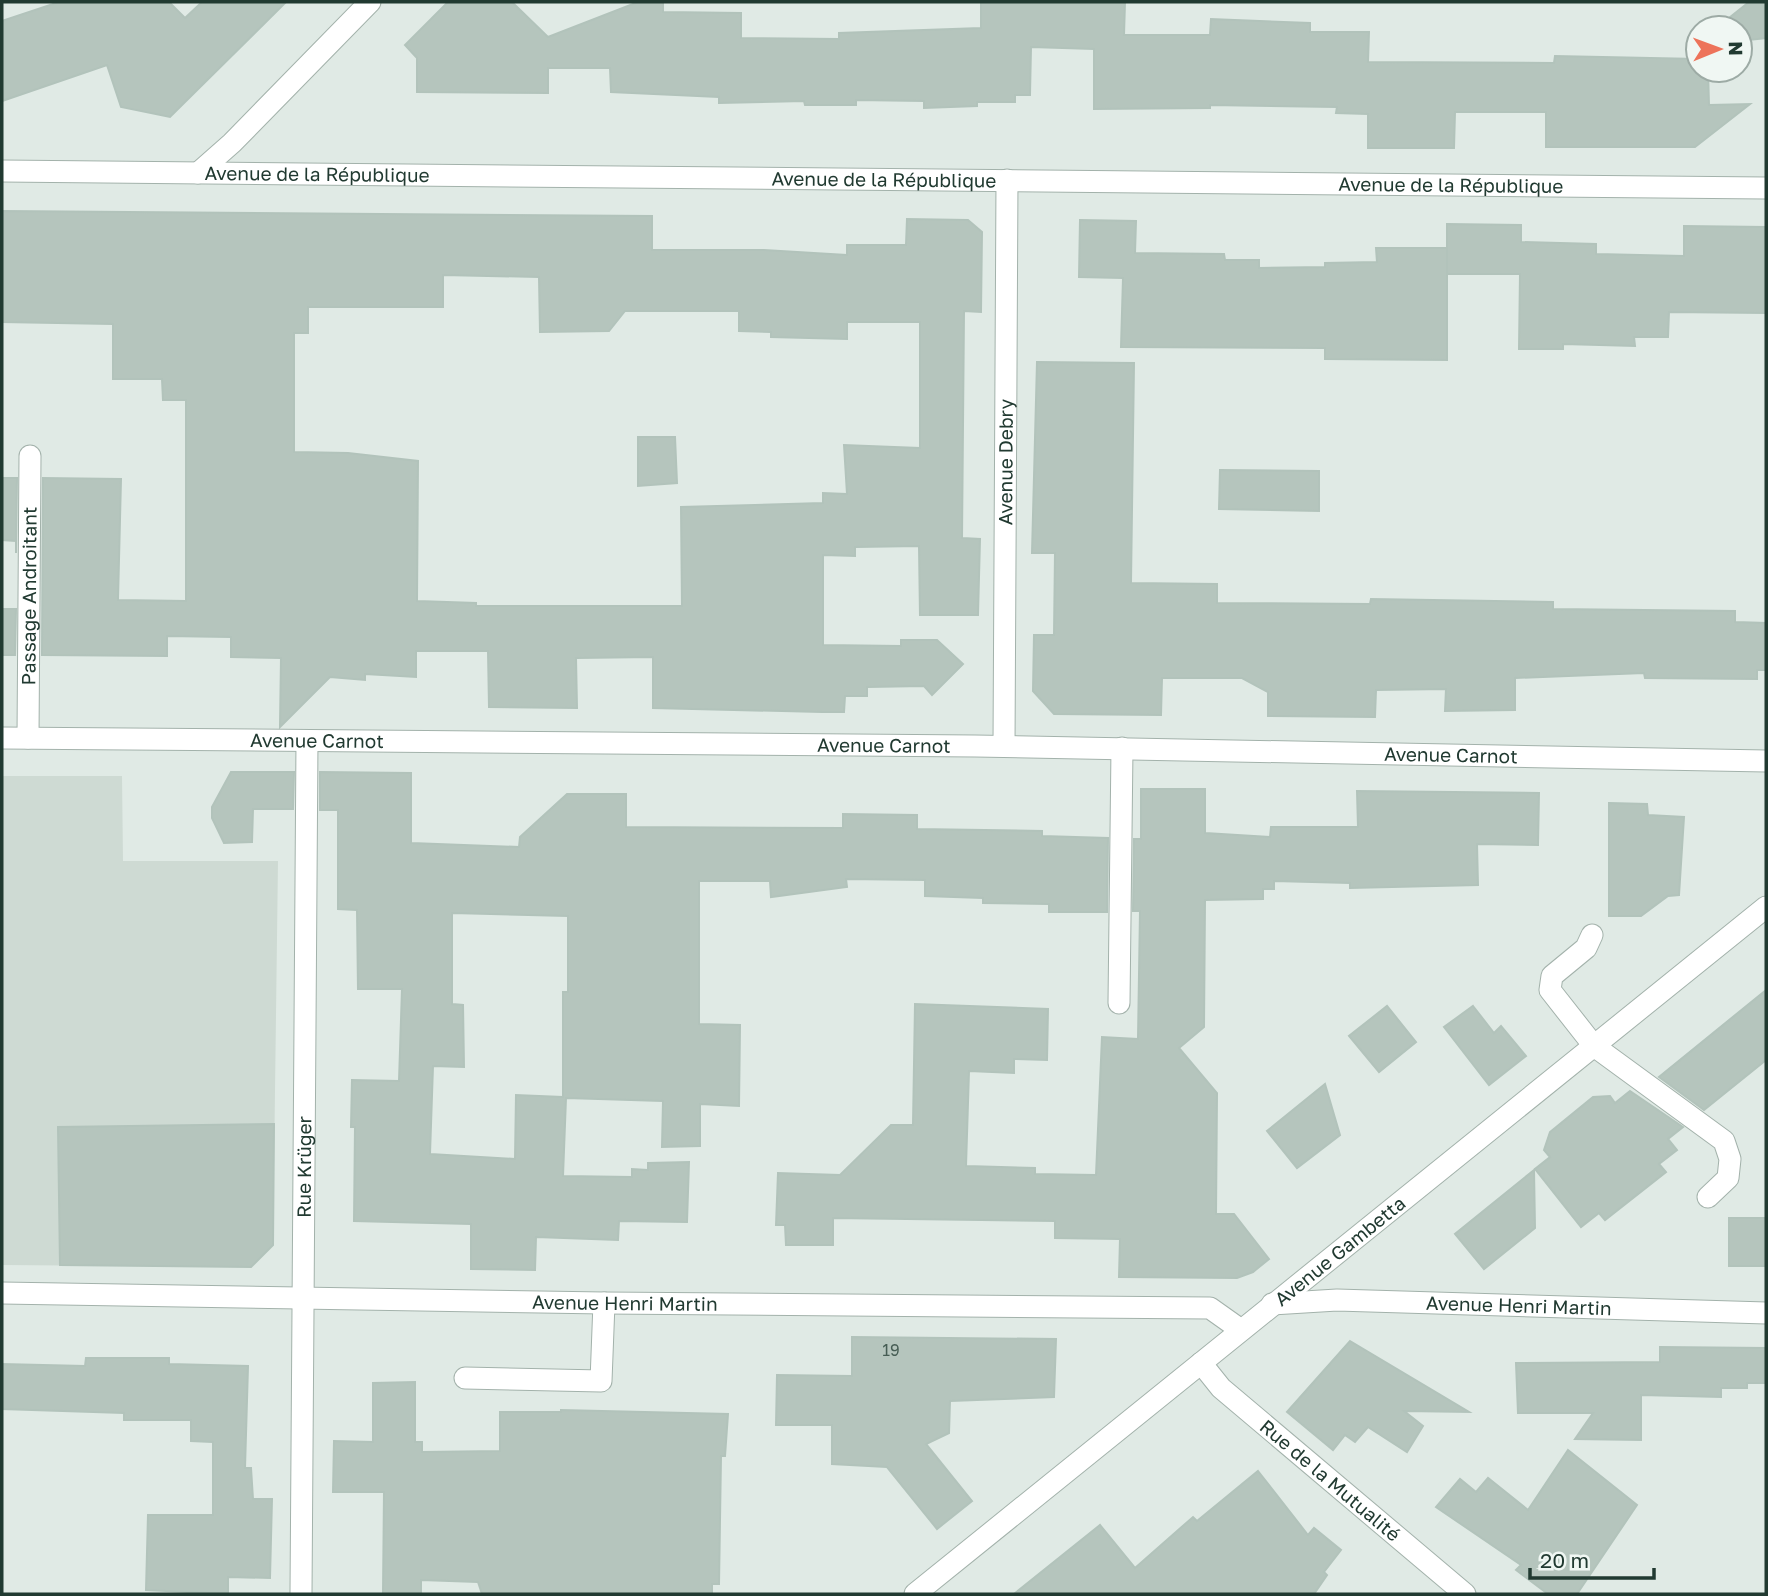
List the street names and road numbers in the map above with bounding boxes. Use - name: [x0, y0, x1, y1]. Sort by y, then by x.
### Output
- street label: Avenue de la République: [204, 161, 430, 186]
- street label: Avenue de la République: [771, 166, 997, 192]
- street label: Avenue de la République: [1338, 172, 1564, 197]
- street label: Avenue Debry: [993, 398, 1017, 525]
- street label: Passage Androitant: [16, 507, 41, 685]
- street label: Avenue Carnot: [250, 728, 384, 752]
- street label: Avenue Carnot: [817, 733, 951, 757]
- street label: Avenue Carnot: [1384, 742, 1518, 767]
- street label: Rue Krüger: [292, 1115, 315, 1218]
- street label: Avenue Gambetta: [1270, 1191, 1410, 1310]
- street label: Avenue Henri Martin: [532, 1290, 718, 1315]
- street label: Avenue Henri Martin: [1426, 1291, 1612, 1319]
- street label: Rue de la Mutualité: [1256, 1414, 1405, 1546]

